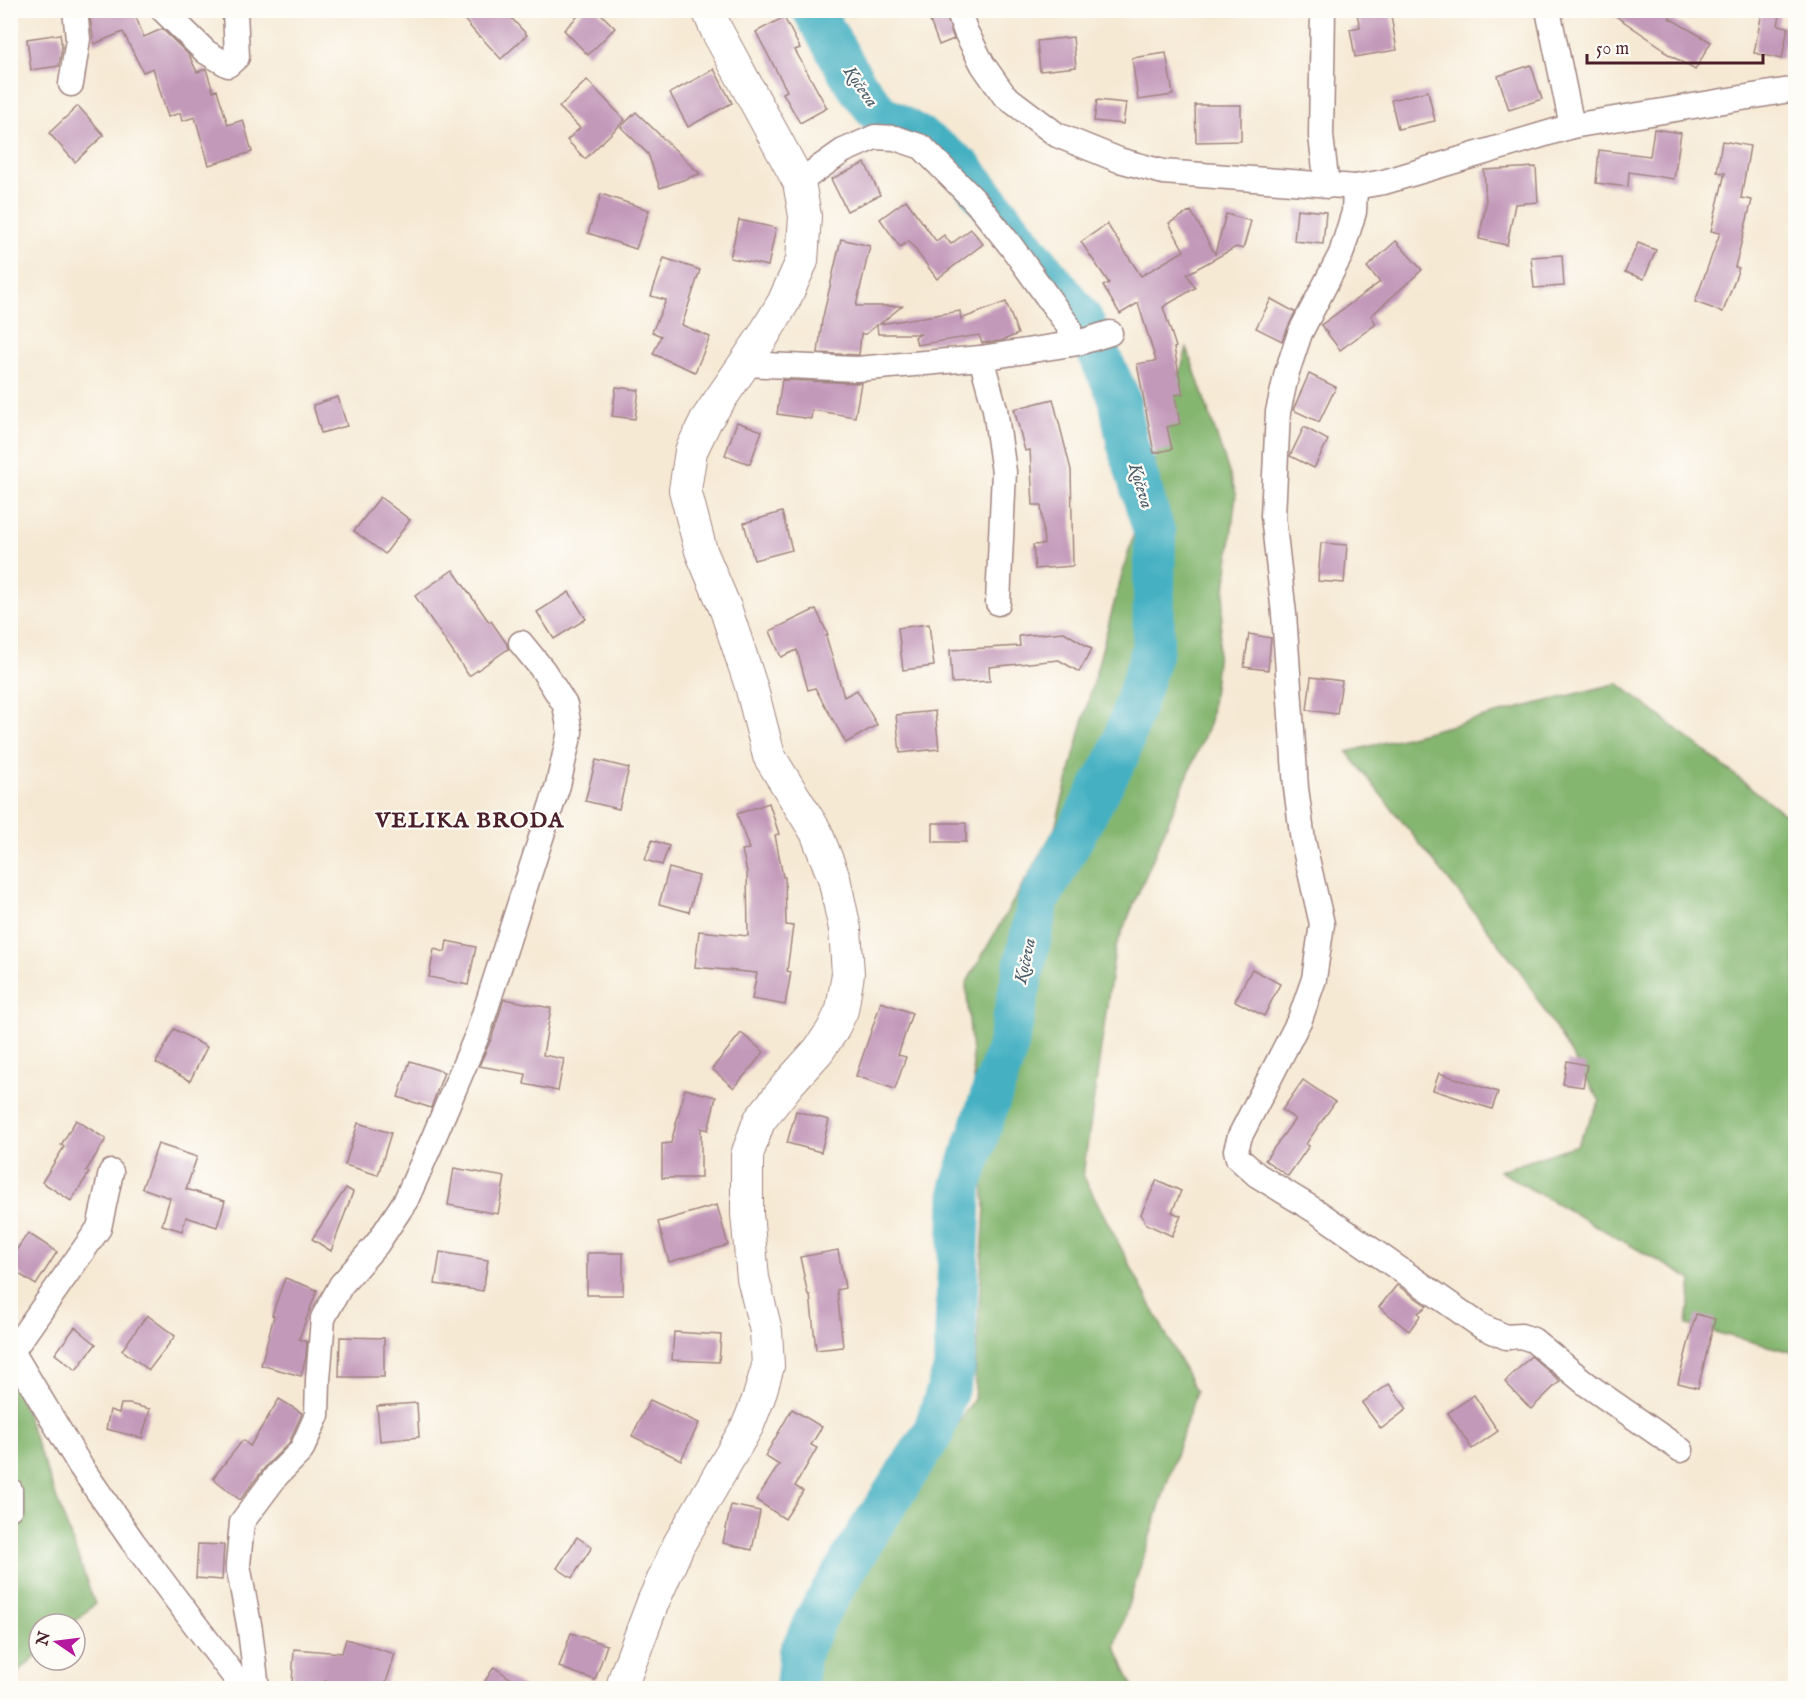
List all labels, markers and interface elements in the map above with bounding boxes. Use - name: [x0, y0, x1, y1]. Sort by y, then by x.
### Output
- scale bar: [1587, 27, 1762, 65]
- text: 50 m: [1596, 38, 1629, 61]
- water label: Kočeva: [837, 61, 883, 112]
- water label: Kočeva: [1122, 460, 1158, 511]
- district label: VELIKA BRODA: [374, 807, 565, 835]
- water label: Kočeva: [1010, 936, 1042, 987]
- north arrow: [27, 1612, 87, 1672]
- text: N: [33, 1630, 56, 1649]

